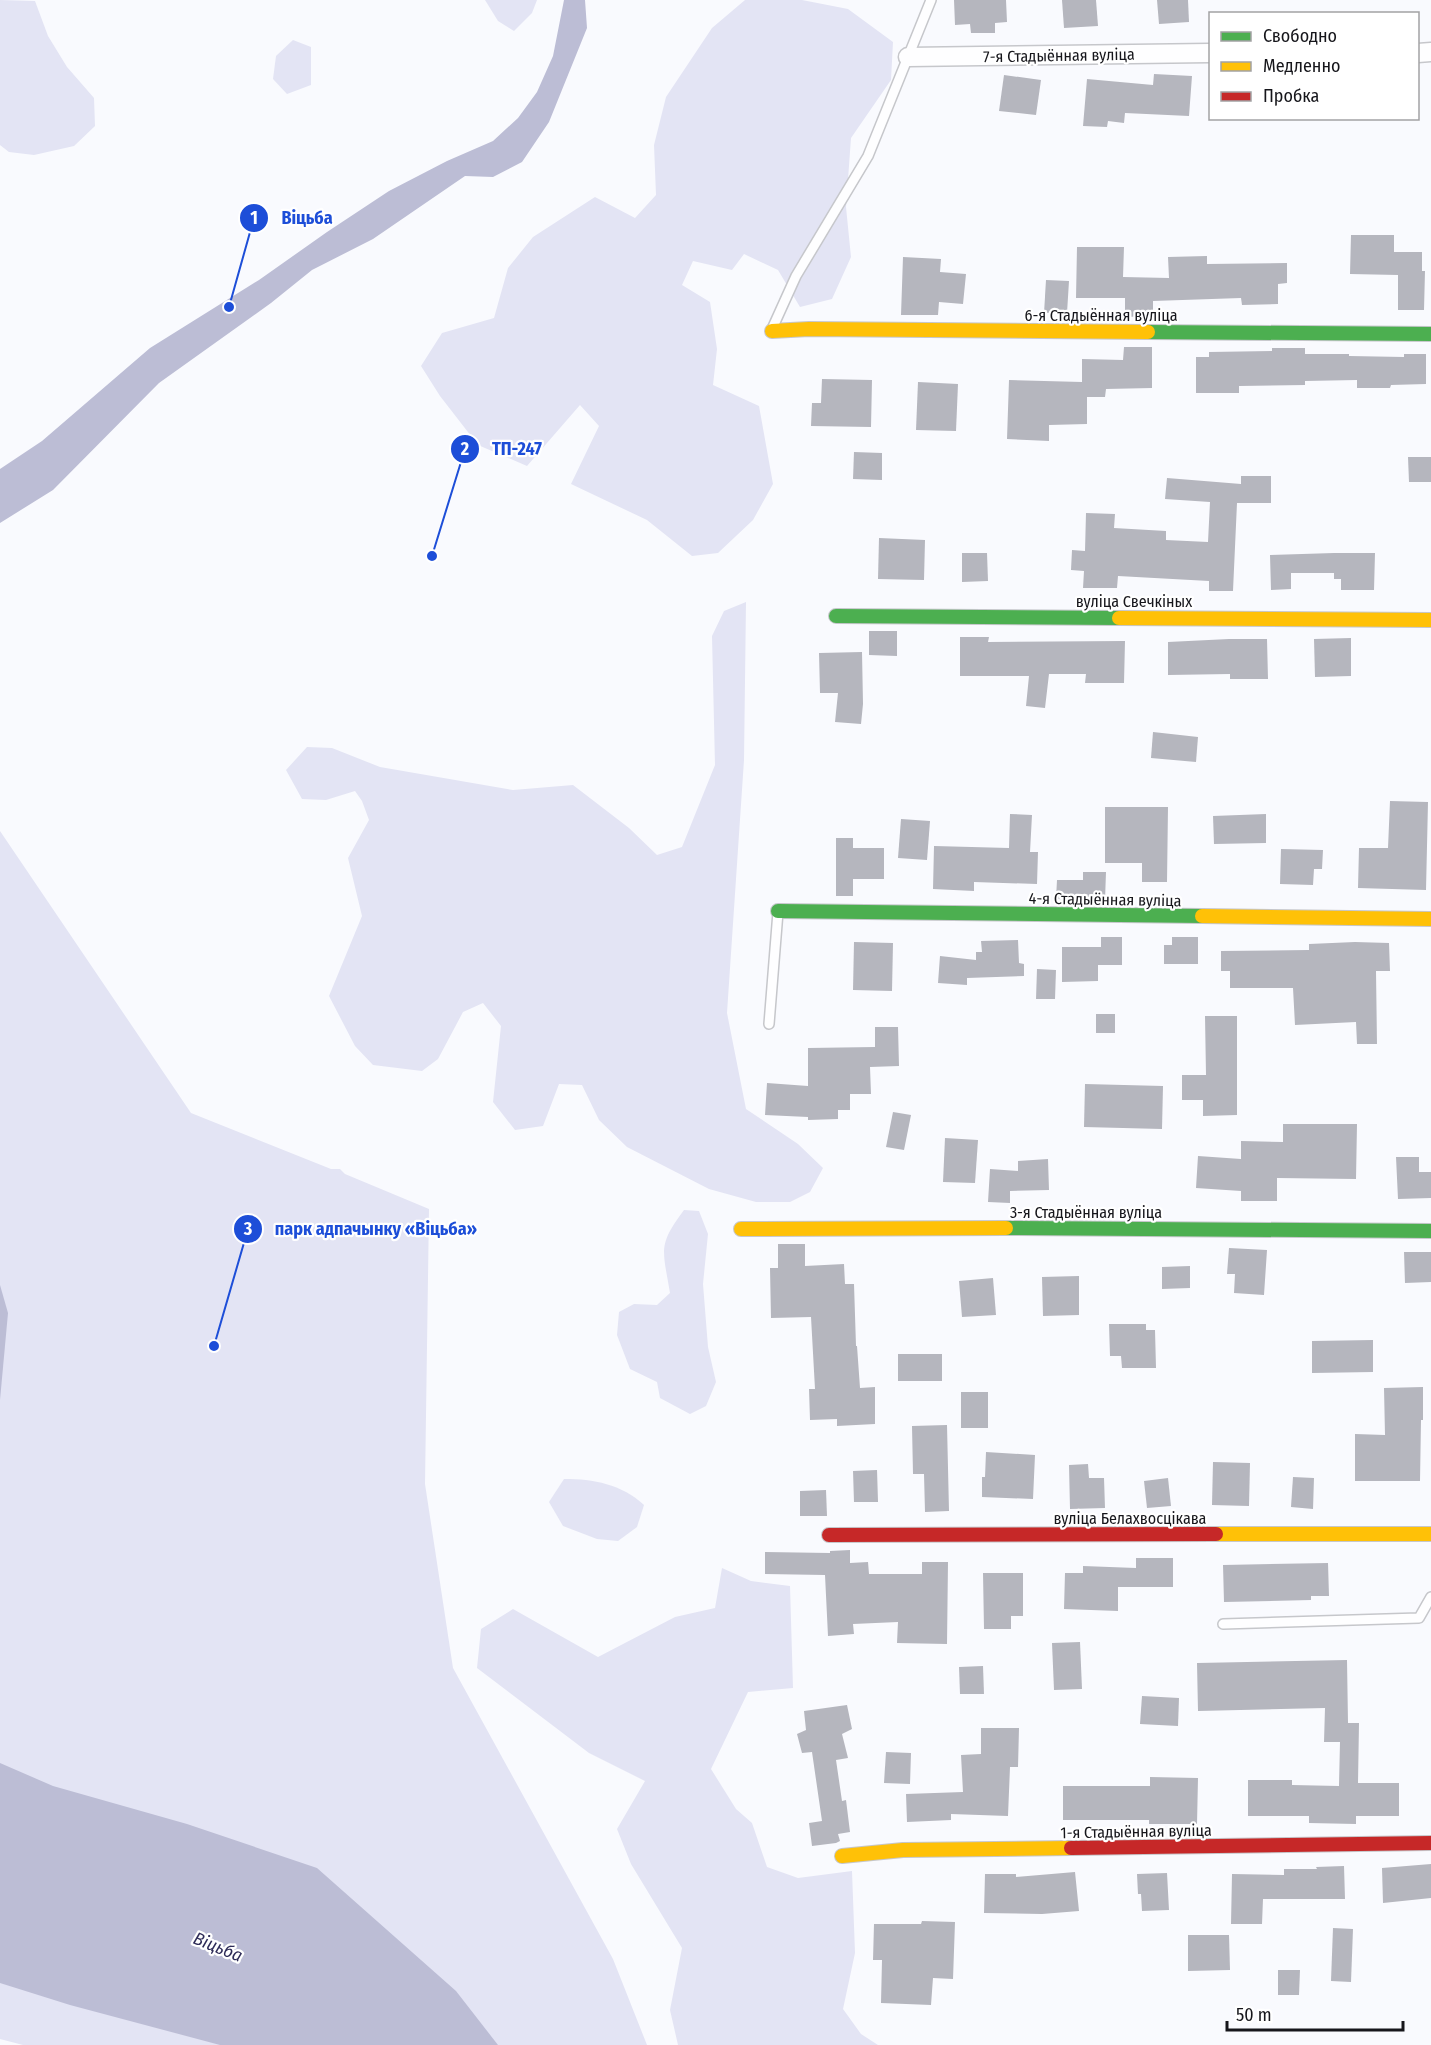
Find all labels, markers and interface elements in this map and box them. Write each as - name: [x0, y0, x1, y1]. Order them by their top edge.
- legend: [1209, 12, 1419, 120]
- text: Свободно: [1263, 25, 1337, 47]
- street label: 7-я Стадыённая вуліца: [983, 45, 1135, 66]
- text: Медленно: [1263, 55, 1341, 77]
- text: Пробка: [1263, 85, 1319, 107]
- callout: Віцьба: [239, 200, 344, 236]
- text: 1: [250, 207, 258, 229]
- text: Віцьба: [281, 207, 333, 229]
- street label: 6-я Стадыённая вуліца: [1025, 306, 1178, 325]
- callout: ТП-247: [450, 431, 554, 467]
- text: 2: [460, 438, 469, 460]
- text: ТП-247: [492, 438, 542, 460]
- street label: вуліца Свечкіных: [1076, 592, 1192, 611]
- street label: 4-я Стадыённая вуліца: [1028, 889, 1182, 910]
- street label: 3-я Стадыённая вуліца: [1010, 1203, 1162, 1222]
- callout: парк адпачынку «Віцьба»: [233, 1211, 489, 1247]
- text: 3: [243, 1218, 253, 1240]
- text: парк адпачынку «Віцьба»: [275, 1218, 477, 1240]
- street label: вуліца Белахвосцікава: [1054, 1509, 1207, 1528]
- street label: 1-я Стадыённая вуліца: [1060, 1821, 1212, 1842]
- water label: Віцьба: [190, 1927, 246, 1967]
- scale bar: [1227, 1994, 1402, 2032]
- text: 50 m: [1236, 2004, 1272, 2026]

